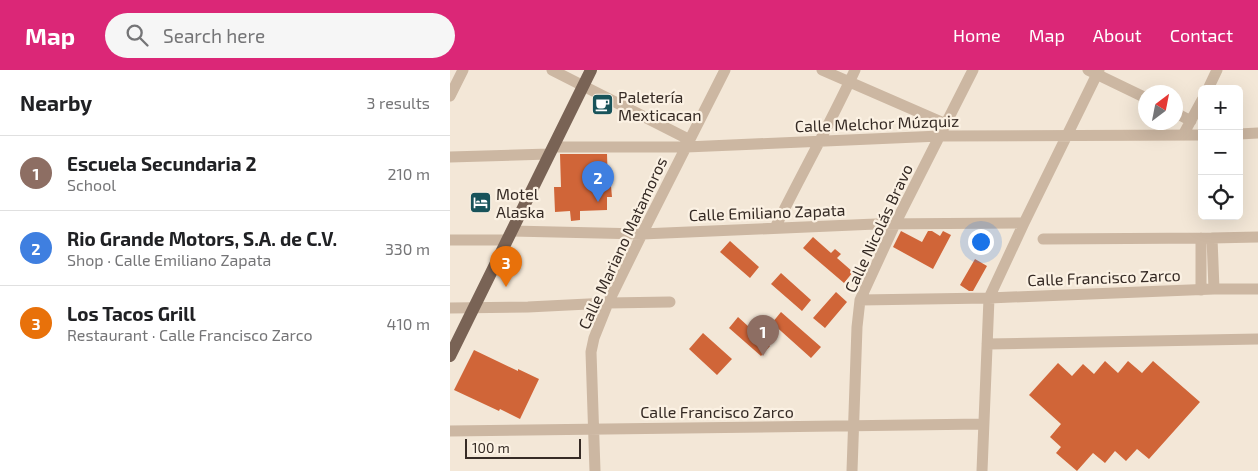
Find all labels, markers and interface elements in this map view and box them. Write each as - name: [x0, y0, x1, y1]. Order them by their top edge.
- search box: [105, 13, 455, 58]
- text: Map: [25, 21, 75, 50]
- icon: search: [123, 21, 151, 49]
- text: Search here: [163, 24, 265, 47]
- text: Home: [953, 24, 1001, 46]
- text: Map: [1029, 24, 1065, 46]
- text: About: [1093, 24, 1142, 46]
- text: Contact: [1170, 24, 1233, 46]
- north arrow: [1138, 85, 1183, 130]
- map controls: [1198, 85, 1243, 220]
- button: +: [1198, 85, 1243, 130]
- place label: Paletería Mexticacan: [618, 87, 702, 124]
- text: Nearby: [20, 90, 92, 115]
- text: 3 results: [367, 93, 430, 112]
- cafe icon: Paletería Mexticacan: [590, 93, 614, 117]
- street label: Calle Melchor Múzquiz: [794, 111, 960, 135]
- button: −: [1198, 130, 1243, 175]
- text: Escuela Secundaria 2: [67, 152, 257, 175]
- street label: Calle Mariano Matamoros: [574, 154, 670, 332]
- pin: 2: [582, 161, 614, 202]
- street label: Calle Nicolás Bravo: [840, 161, 916, 295]
- text: 1: [33, 164, 39, 183]
- text: 210 m: [387, 164, 430, 183]
- text: School: [67, 175, 116, 194]
- button: locate: [1198, 175, 1243, 220]
- place label: Motel Alaska: [496, 184, 545, 221]
- hotel icon: Motel Alaska: [468, 190, 492, 214]
- street label: Calle Emiliano Zapata: [688, 200, 846, 224]
- text: Rio Grande Motors, S.A. de C.V.: [67, 227, 337, 250]
- your location: [968, 229, 994, 255]
- text: 2: [31, 239, 41, 258]
- text: 330 m: [385, 239, 430, 258]
- pin: 3: [490, 246, 522, 287]
- text: Shop · Calle Emiliano Zapata: [67, 250, 271, 269]
- street label: Calle Francisco Zarco: [1027, 265, 1181, 289]
- text: Los Tacos Grill: [67, 302, 196, 325]
- text: 3: [31, 314, 41, 333]
- text: 410 m: [387, 314, 430, 333]
- pin: 1: [747, 315, 779, 356]
- text: Restaurant · Calle Francisco Zarco: [67, 325, 313, 344]
- street label: Calle Francisco Zarco: [640, 402, 794, 421]
- scale bar: [465, 436, 581, 459]
- text: 100 m: [472, 439, 510, 456]

